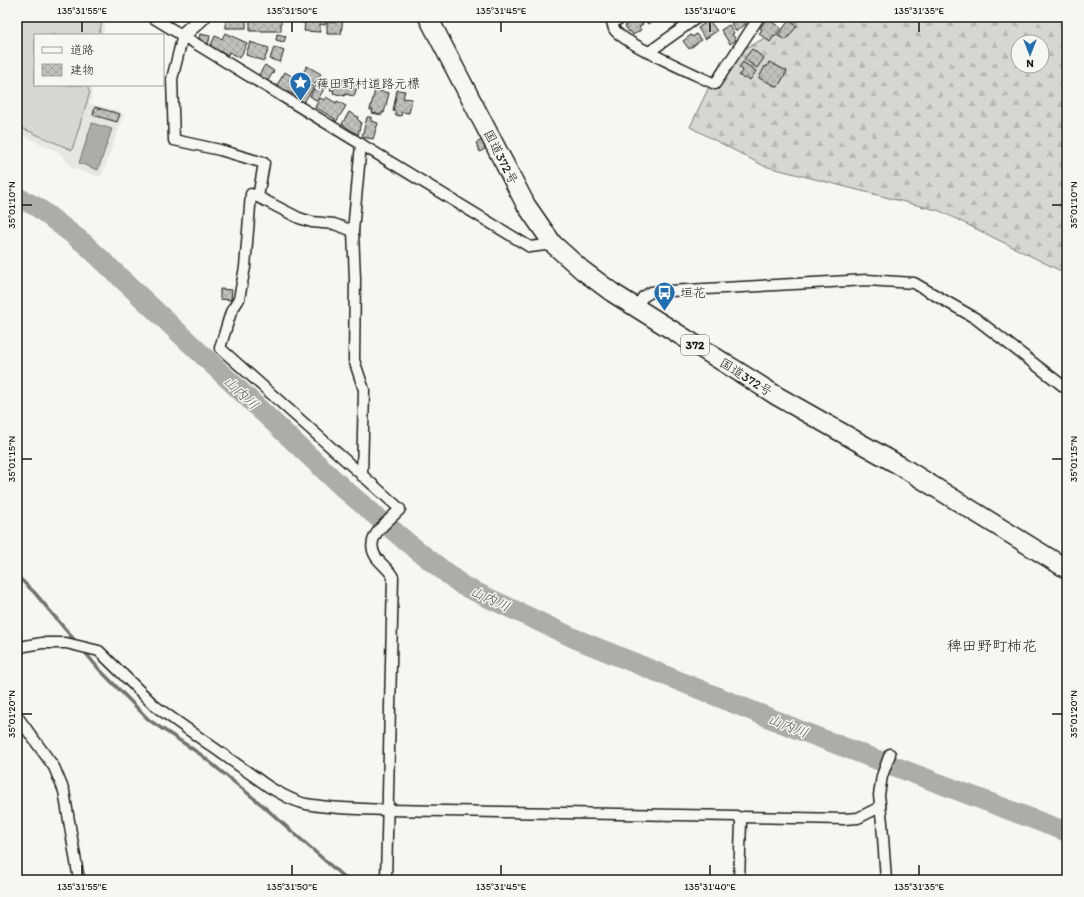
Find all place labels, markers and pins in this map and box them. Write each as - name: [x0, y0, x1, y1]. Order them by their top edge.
- place icon: 薭田野村道路元標: [288, 70, 314, 103]
- place label: 薭田野村道路元標: [316, 76, 420, 91]
- bus stop icon: 垣花: [652, 279, 678, 312]
- place label: 垣花: [680, 285, 706, 300]

